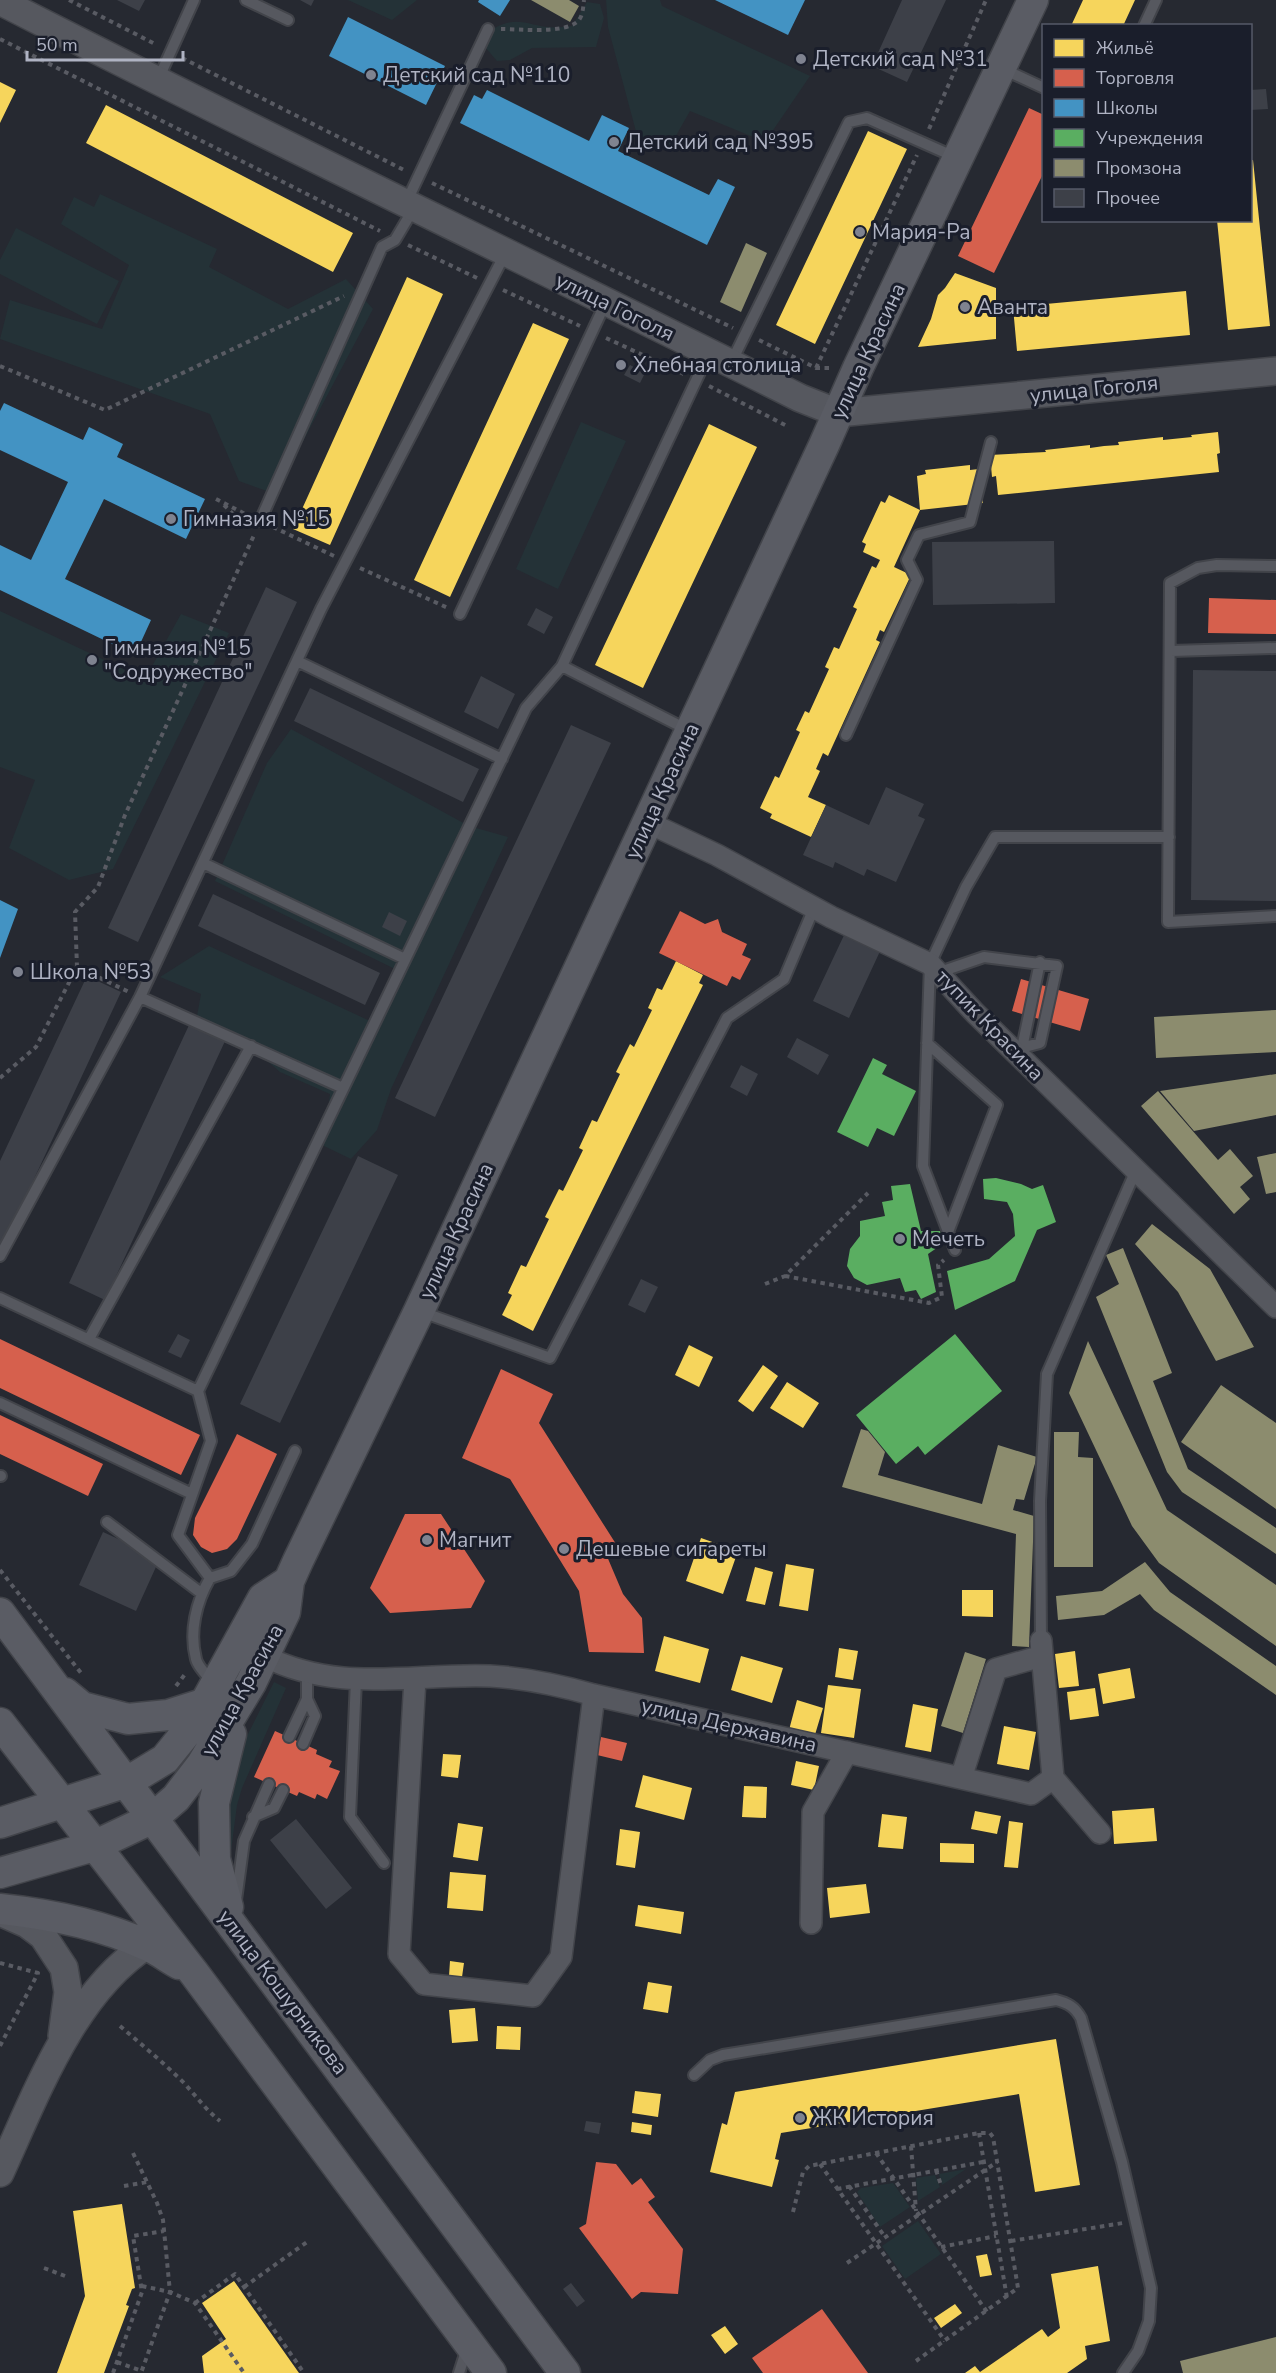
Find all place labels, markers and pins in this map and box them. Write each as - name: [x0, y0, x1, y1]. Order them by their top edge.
- place label: Детский сад №31: [813, 45, 988, 73]
- marker: Детский сад №31: [794, 52, 808, 66]
- place label: Детский сад №110: [383, 61, 570, 89]
- marker: Детский сад №110: [364, 68, 378, 82]
- place label: Детский сад №395: [626, 128, 813, 156]
- marker: Детский сад №395: [607, 135, 621, 149]
- place label: Мария-Ра: [872, 218, 971, 246]
- marker: Мария-Ра: [853, 225, 867, 239]
- place label: Аванта: [977, 293, 1048, 321]
- marker: Аванта: [958, 300, 972, 314]
- place label: Хлебная столица: [633, 351, 801, 379]
- marker: Хлебная столица: [614, 358, 628, 372]
- place label: Гимназия №15: [183, 505, 330, 533]
- marker: Гимназия №15: [164, 512, 178, 526]
- place label: Гимназия №15 "Содружество": [104, 634, 252, 686]
- marker: Гимназия №15 "Содружество": [85, 653, 99, 667]
- place label: Школа №53: [30, 958, 151, 986]
- marker: Школа №53: [11, 965, 25, 979]
- place label: Мечеть: [912, 1225, 985, 1253]
- marker: Мечеть: [893, 1232, 907, 1246]
- place label: Магнит: [439, 1526, 512, 1554]
- marker: Магнит: [420, 1533, 434, 1547]
- place label: Дешевые сигареты: [576, 1535, 767, 1563]
- marker: Дешевые сигареты: [557, 1542, 571, 1556]
- place label: ЖК История: [812, 2104, 934, 2132]
- marker: ЖК История: [793, 2111, 807, 2125]

